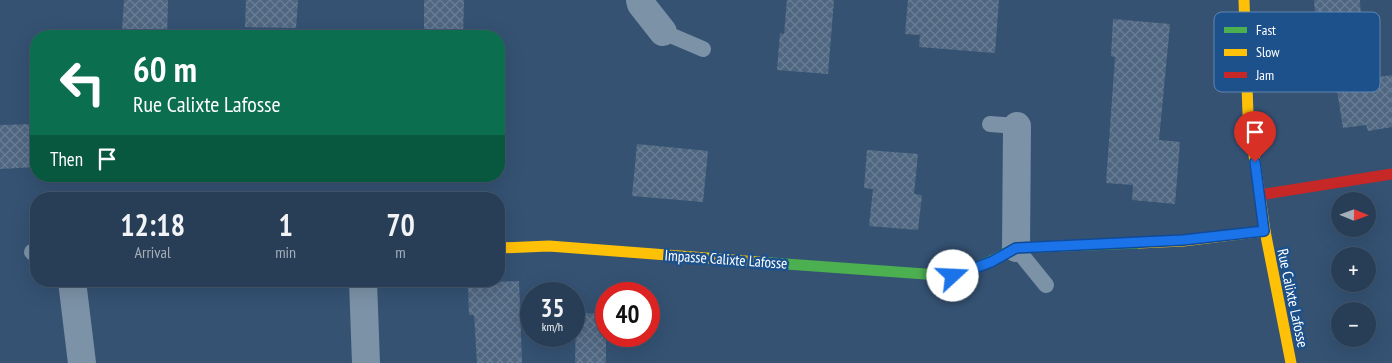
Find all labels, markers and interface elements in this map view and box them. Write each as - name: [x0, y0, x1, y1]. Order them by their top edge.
- legend: [1214, 12, 1380, 92]
- text: Fast: [1256, 21, 1276, 39]
- text: Slow: [1256, 43, 1280, 61]
- text: 60 m: [133, 46, 197, 92]
- icon: left: [50, 50, 115, 115]
- text: Jam: [1255, 66, 1274, 84]
- text: Rue Calixte Lafosse: [133, 90, 281, 118]
- pin: [1234, 111, 1276, 162]
- icon: arrive: [1241, 118, 1269, 146]
- icon: arrive: [93, 145, 121, 173]
- text: Then: [50, 147, 83, 171]
- north arrow: [1331, 192, 1376, 238]
- map controls: [1331, 192, 1376, 347]
- text: 12:18: [120, 205, 185, 244]
- text: 1: [278, 205, 293, 244]
- text: 70: [386, 205, 415, 244]
- text: Arrival: [134, 242, 171, 262]
- text: min: [275, 242, 296, 262]
- text: m: [395, 242, 406, 262]
- street label: Impasse Calixte Lafosse: [664, 245, 788, 273]
- street label: Rue Calixte Lafosse: [1273, 247, 1313, 349]
- button: +: [1331, 247, 1376, 292]
- position arrow: [926, 249, 978, 301]
- speed limit sign: 40: [595, 282, 660, 347]
- text: 35: [541, 292, 564, 324]
- button: −: [1331, 302, 1376, 347]
- text: km/h: [542, 319, 563, 334]

